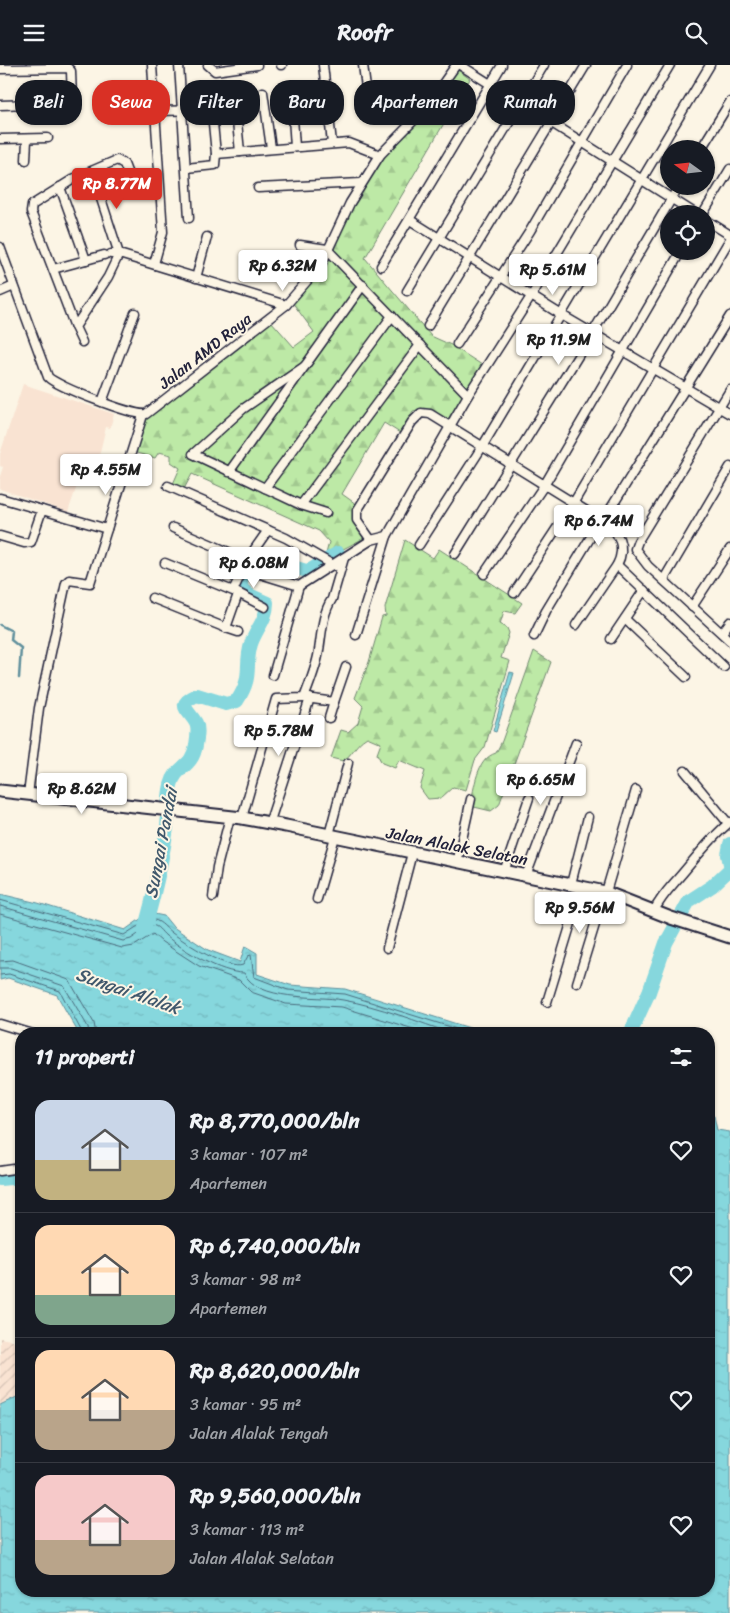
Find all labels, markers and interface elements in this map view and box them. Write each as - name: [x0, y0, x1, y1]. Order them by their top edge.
- text: Roofr: [338, 13, 392, 52]
- icon: menu: [20, 19, 48, 47]
- icon: search: [682, 19, 710, 47]
- chip: Beli: [15, 80, 82, 125]
- chip: Sewa: [92, 80, 170, 125]
- chip: Filter: [180, 80, 260, 125]
- chip: Baru: [270, 80, 344, 125]
- chip: Apartemen: [354, 80, 476, 125]
- chip: Rumah: [486, 80, 575, 125]
- north arrow: [660, 140, 715, 195]
- map controls: [660, 140, 715, 260]
- pin: Rp 8.77M: [65, 167, 169, 210]
- text: Rp 8.77M: [83, 169, 151, 198]
- button: locate: [660, 205, 715, 260]
- pin: Rp 6.32M: [231, 249, 335, 292]
- text: Rp 6.32M: [249, 251, 317, 280]
- pin: Rp 5.61M: [501, 253, 605, 296]
- text: Rp 5.61M: [520, 255, 586, 284]
- street label: Jalan AMD Raya: [151, 304, 259, 398]
- pin: Rp 11.9M: [507, 323, 611, 366]
- text: Rp 11.9M: [527, 325, 591, 354]
- pin: Rp 4.55M: [54, 453, 158, 496]
- text: Rp 4.55M: [71, 455, 141, 484]
- pin: Rp 6.74M: [547, 505, 651, 547]
- text: Rp 6.74M: [565, 506, 633, 535]
- pin: Rp 6.08M: [202, 547, 306, 589]
- text: Rp 6.08M: [219, 548, 289, 577]
- pin: Rp 5.78M: [227, 715, 331, 757]
- text: Rp 5.78M: [245, 716, 313, 745]
- pin: Rp 6.65M: [489, 763, 593, 806]
- text: Rp 6.65M: [507, 765, 575, 794]
- pin: Rp 8.62M: [30, 773, 134, 815]
- text: Rp 8.62M: [48, 774, 116, 803]
- water label: Sungai Pandai: [135, 781, 188, 901]
- street label: Jalan Alalak Selatan: [383, 818, 531, 874]
- pin: Rp 9.56M: [528, 891, 632, 934]
- text: Rp 9.56M: [546, 893, 614, 922]
- water label: Sungai Alalak: [72, 958, 187, 1025]
- text: 11 properti: [35, 1038, 134, 1076]
- icon: filters: [667, 1043, 695, 1071]
- text: Rp 8,770,000/bln: [190, 1102, 360, 1140]
- icon: home: [75, 1120, 135, 1180]
- icon: heart: [667, 1136, 695, 1164]
- text: 3 kamar · 107 m²: [190, 1140, 308, 1169]
- text: Apartemen: [190, 1169, 267, 1198]
- text: Rp 6,740,000/bln: [190, 1227, 360, 1265]
- icon: home: [75, 1245, 135, 1305]
- icon: heart: [667, 1261, 695, 1289]
- text: 3 kamar · 98 m²: [190, 1265, 301, 1294]
- text: Apartemen: [190, 1294, 267, 1323]
- text: Rp 8,620,000/bln: [190, 1352, 360, 1390]
- icon: home: [75, 1370, 135, 1430]
- icon: heart: [667, 1386, 695, 1414]
- text: 3 kamar · 95 m²: [190, 1390, 301, 1419]
- text: Jalan Alalak Tengah: [190, 1419, 328, 1448]
- text: Rp 9,560,000/bln: [190, 1477, 361, 1515]
- icon: home: [75, 1495, 135, 1555]
- icon: heart: [667, 1511, 695, 1539]
- text: 3 kamar · 113 m²: [190, 1515, 304, 1544]
- text: Jalan Alalak Selatan: [190, 1544, 334, 1573]

